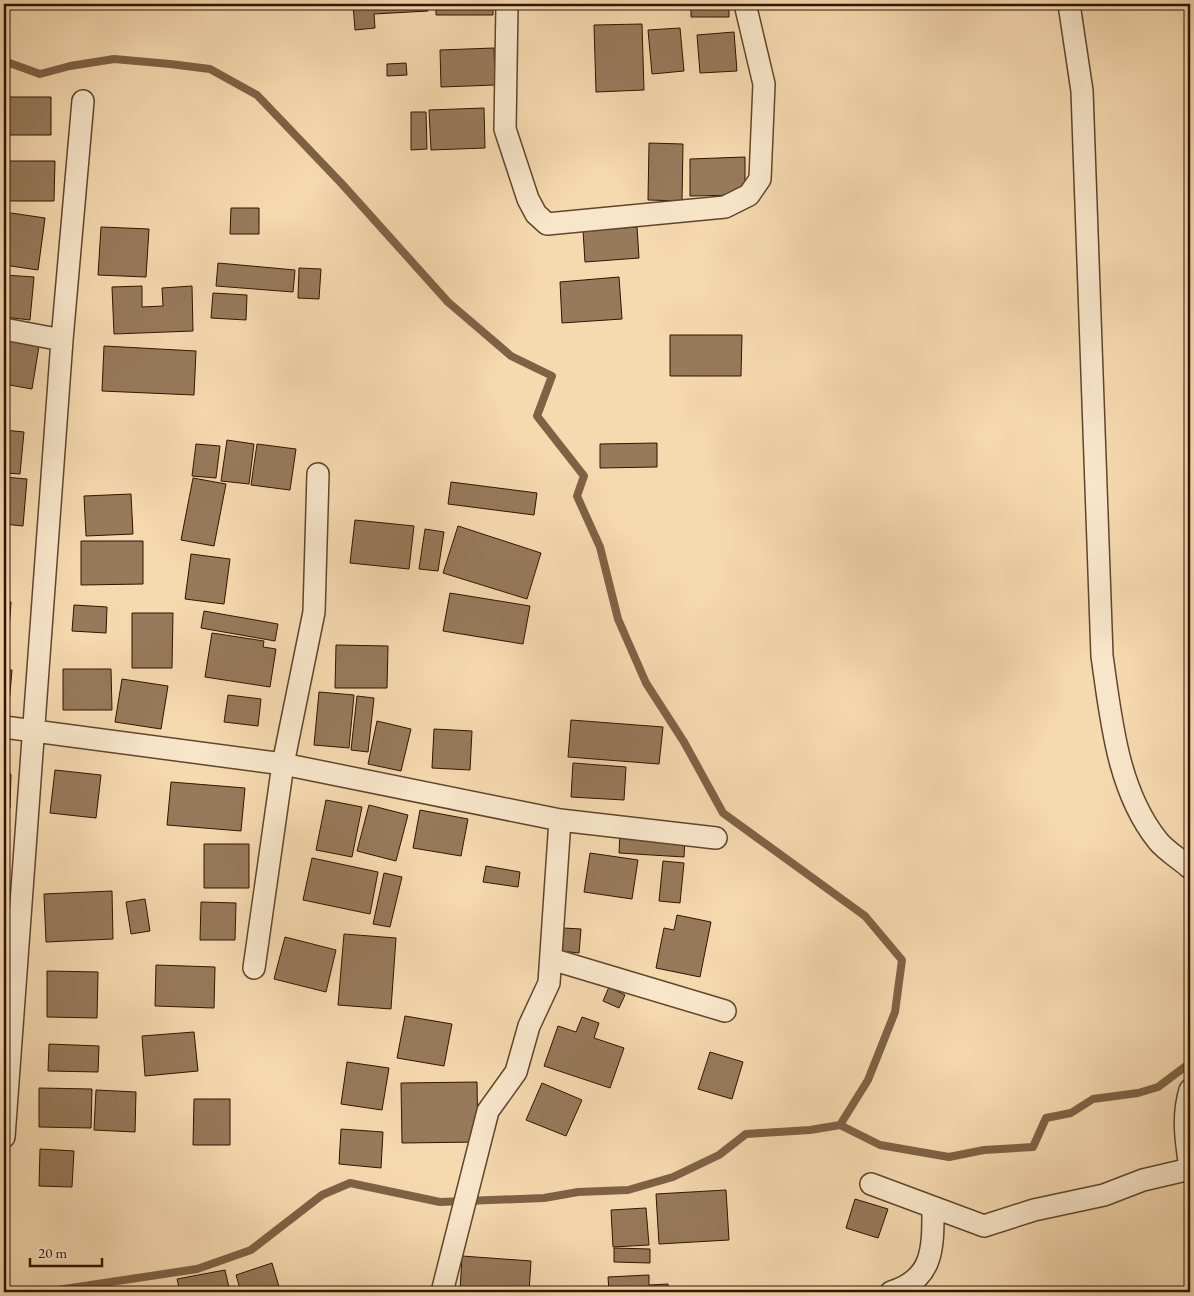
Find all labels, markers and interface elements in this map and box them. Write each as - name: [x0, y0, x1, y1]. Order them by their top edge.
- scale bar: [30, 1236, 102, 1268]
- text: 20 m: [38, 1243, 67, 1262]

